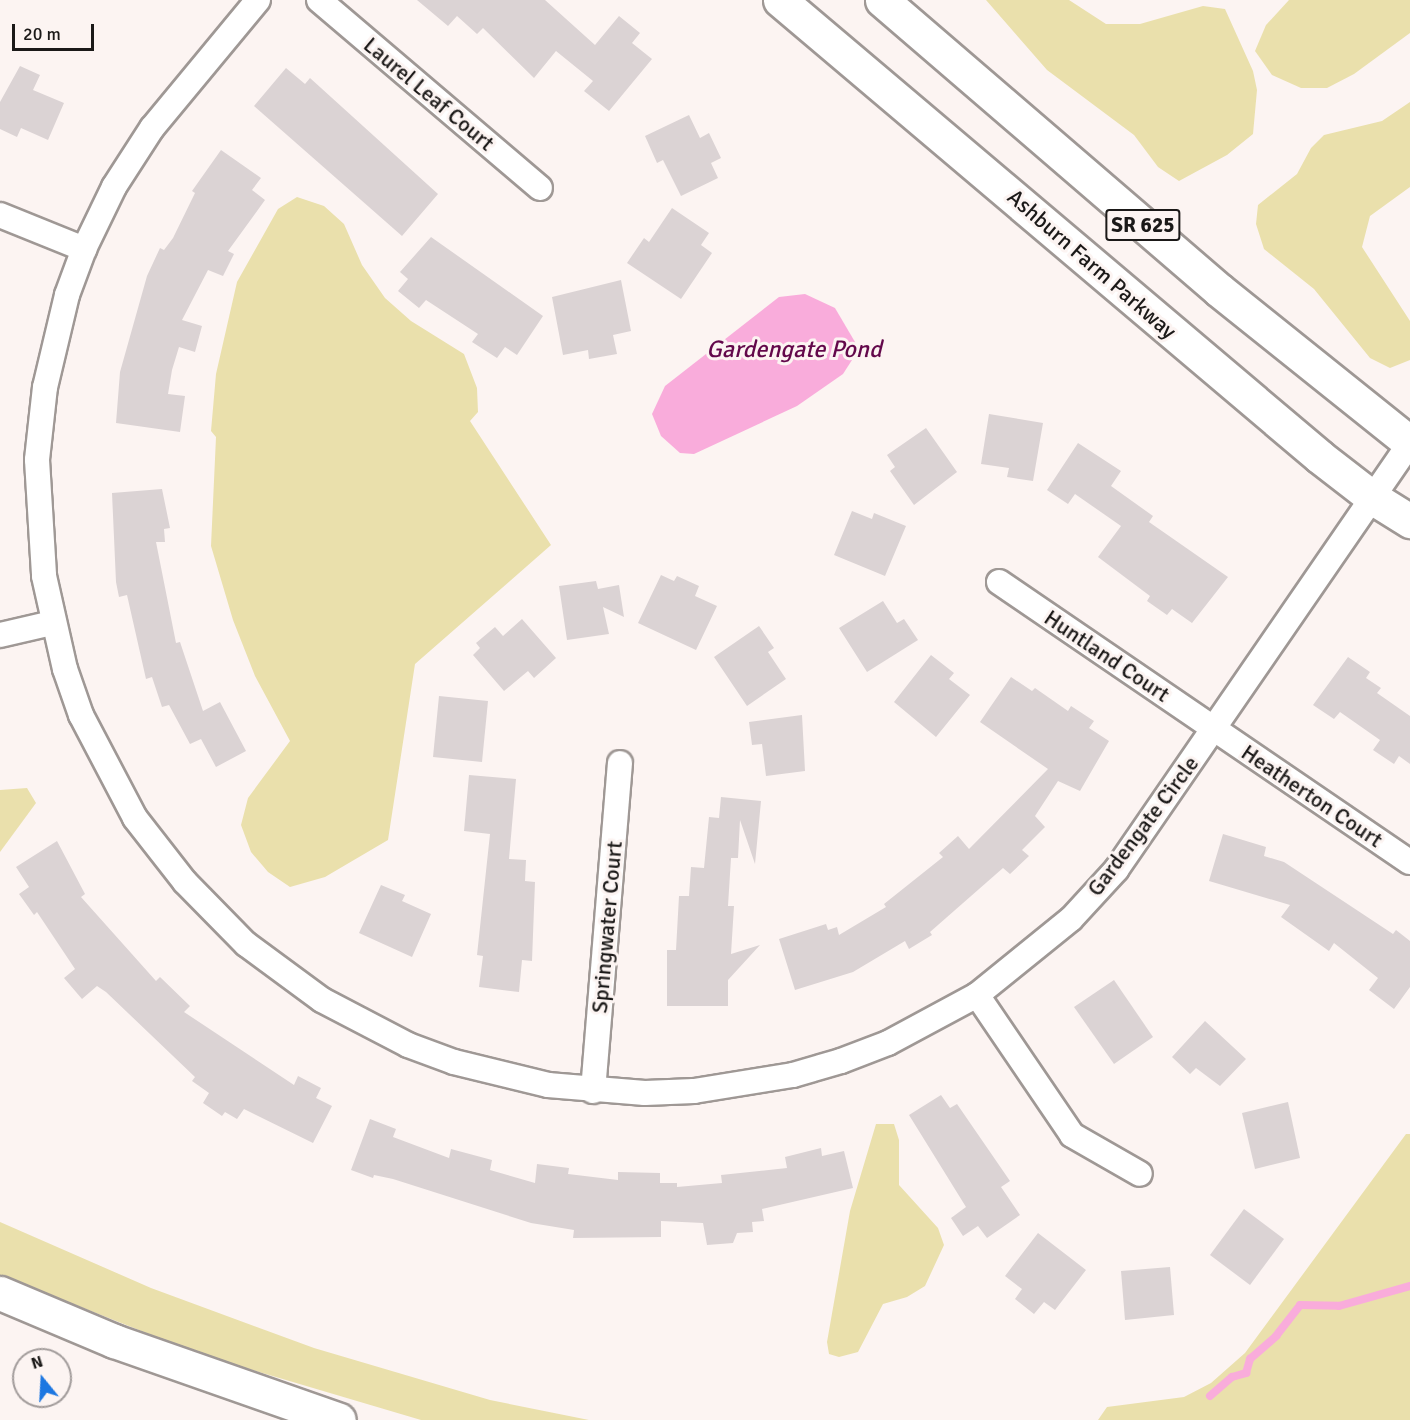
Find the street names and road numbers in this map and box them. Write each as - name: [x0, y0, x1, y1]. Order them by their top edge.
- street label: Laurel Leaf Court: [358, 32, 500, 156]
- street label: Ashburn Farm Parkway: [1002, 183, 1182, 345]
- road number: SR 625: [1104, 207, 1182, 243]
- street label: Huntland Court: [1039, 604, 1175, 708]
- street label: Heatherton Court: [1236, 739, 1388, 853]
- street label: Gardengate Circle: [1082, 751, 1204, 901]
- street label: Springwater Court: [586, 840, 628, 1014]

